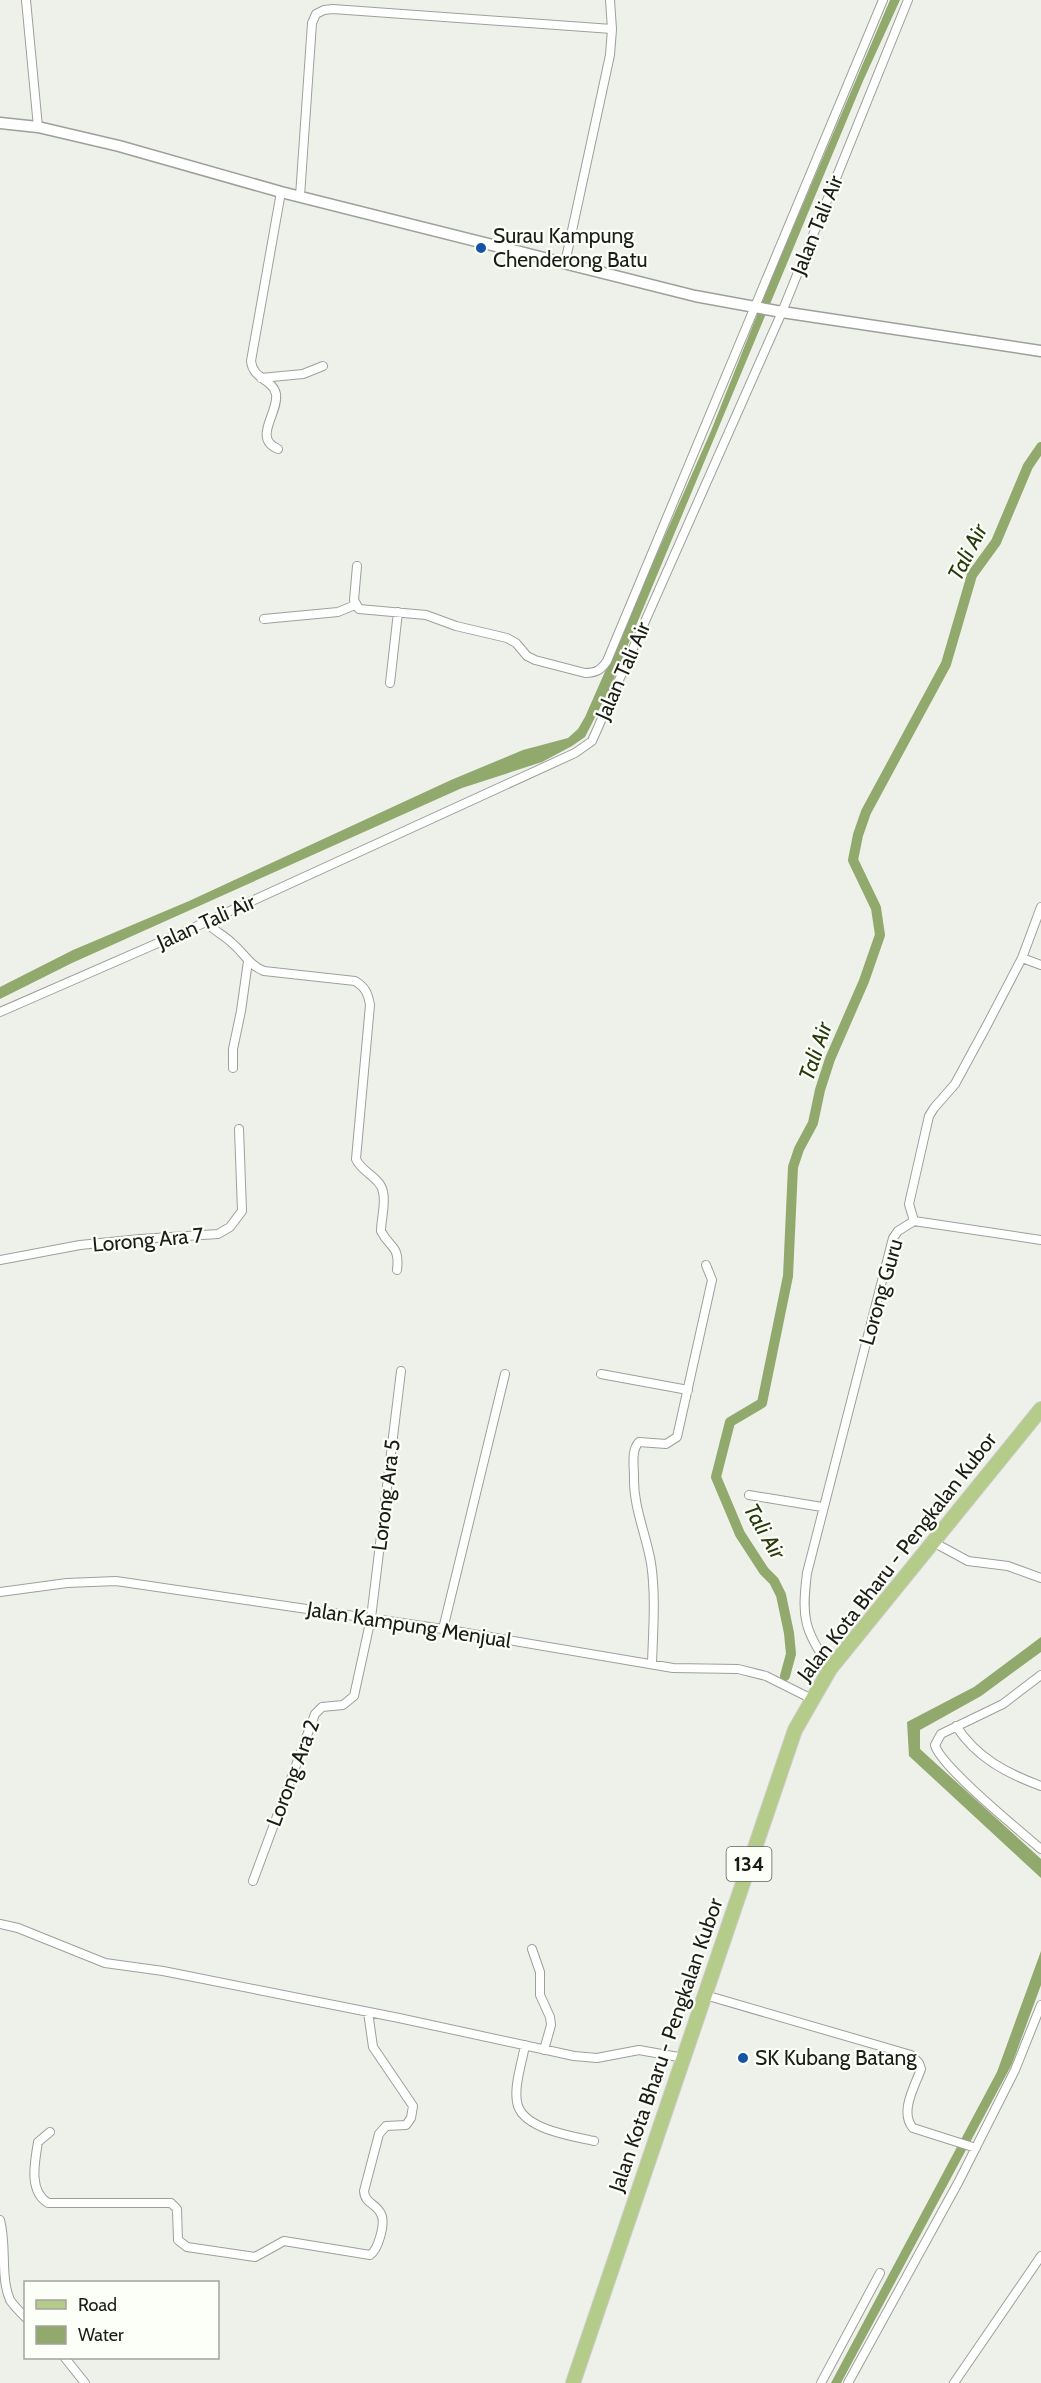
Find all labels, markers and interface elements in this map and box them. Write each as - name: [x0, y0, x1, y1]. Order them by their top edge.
- street label: Jalan Tali Air: [785, 171, 848, 279]
- place label: Surau Kampung Chenderong Batu: [493, 223, 648, 272]
- marker: Surau Kampung Chenderong Batu: [474, 241, 488, 255]
- water label: Tali Air: [942, 518, 994, 585]
- street label: Jalan Tali Air: [589, 617, 655, 725]
- street label: Jalan Tali Air: [152, 889, 259, 955]
- water label: Tali Air: [793, 1017, 838, 1084]
- street label: Lorong Ara 7: [91, 1222, 205, 1257]
- street label: Lorong Guru: [853, 1236, 908, 1348]
- street label: Jalan Kota Bharu - Pengkalan Kubor: [791, 1427, 1002, 1687]
- street label: Lorong Ara 5: [366, 1438, 405, 1552]
- water label: Tali Air: [738, 1499, 792, 1565]
- street label: Jalan Kampung Menjual: [304, 1596, 513, 1654]
- street label: Lorong Ara 2: [261, 1716, 324, 1830]
- road number: 134: [726, 1847, 771, 1881]
- street label: Jalan Kota Bharu - Pengkalan Kubor: [603, 1894, 728, 2196]
- place label: SK Kubang Batang: [755, 2045, 917, 2070]
- marker: SK Kubang Batang: [736, 2051, 750, 2065]
- legend: [24, 2281, 219, 2359]
- text: Road: [78, 2294, 117, 2316]
- text: Water: [78, 2324, 124, 2346]

